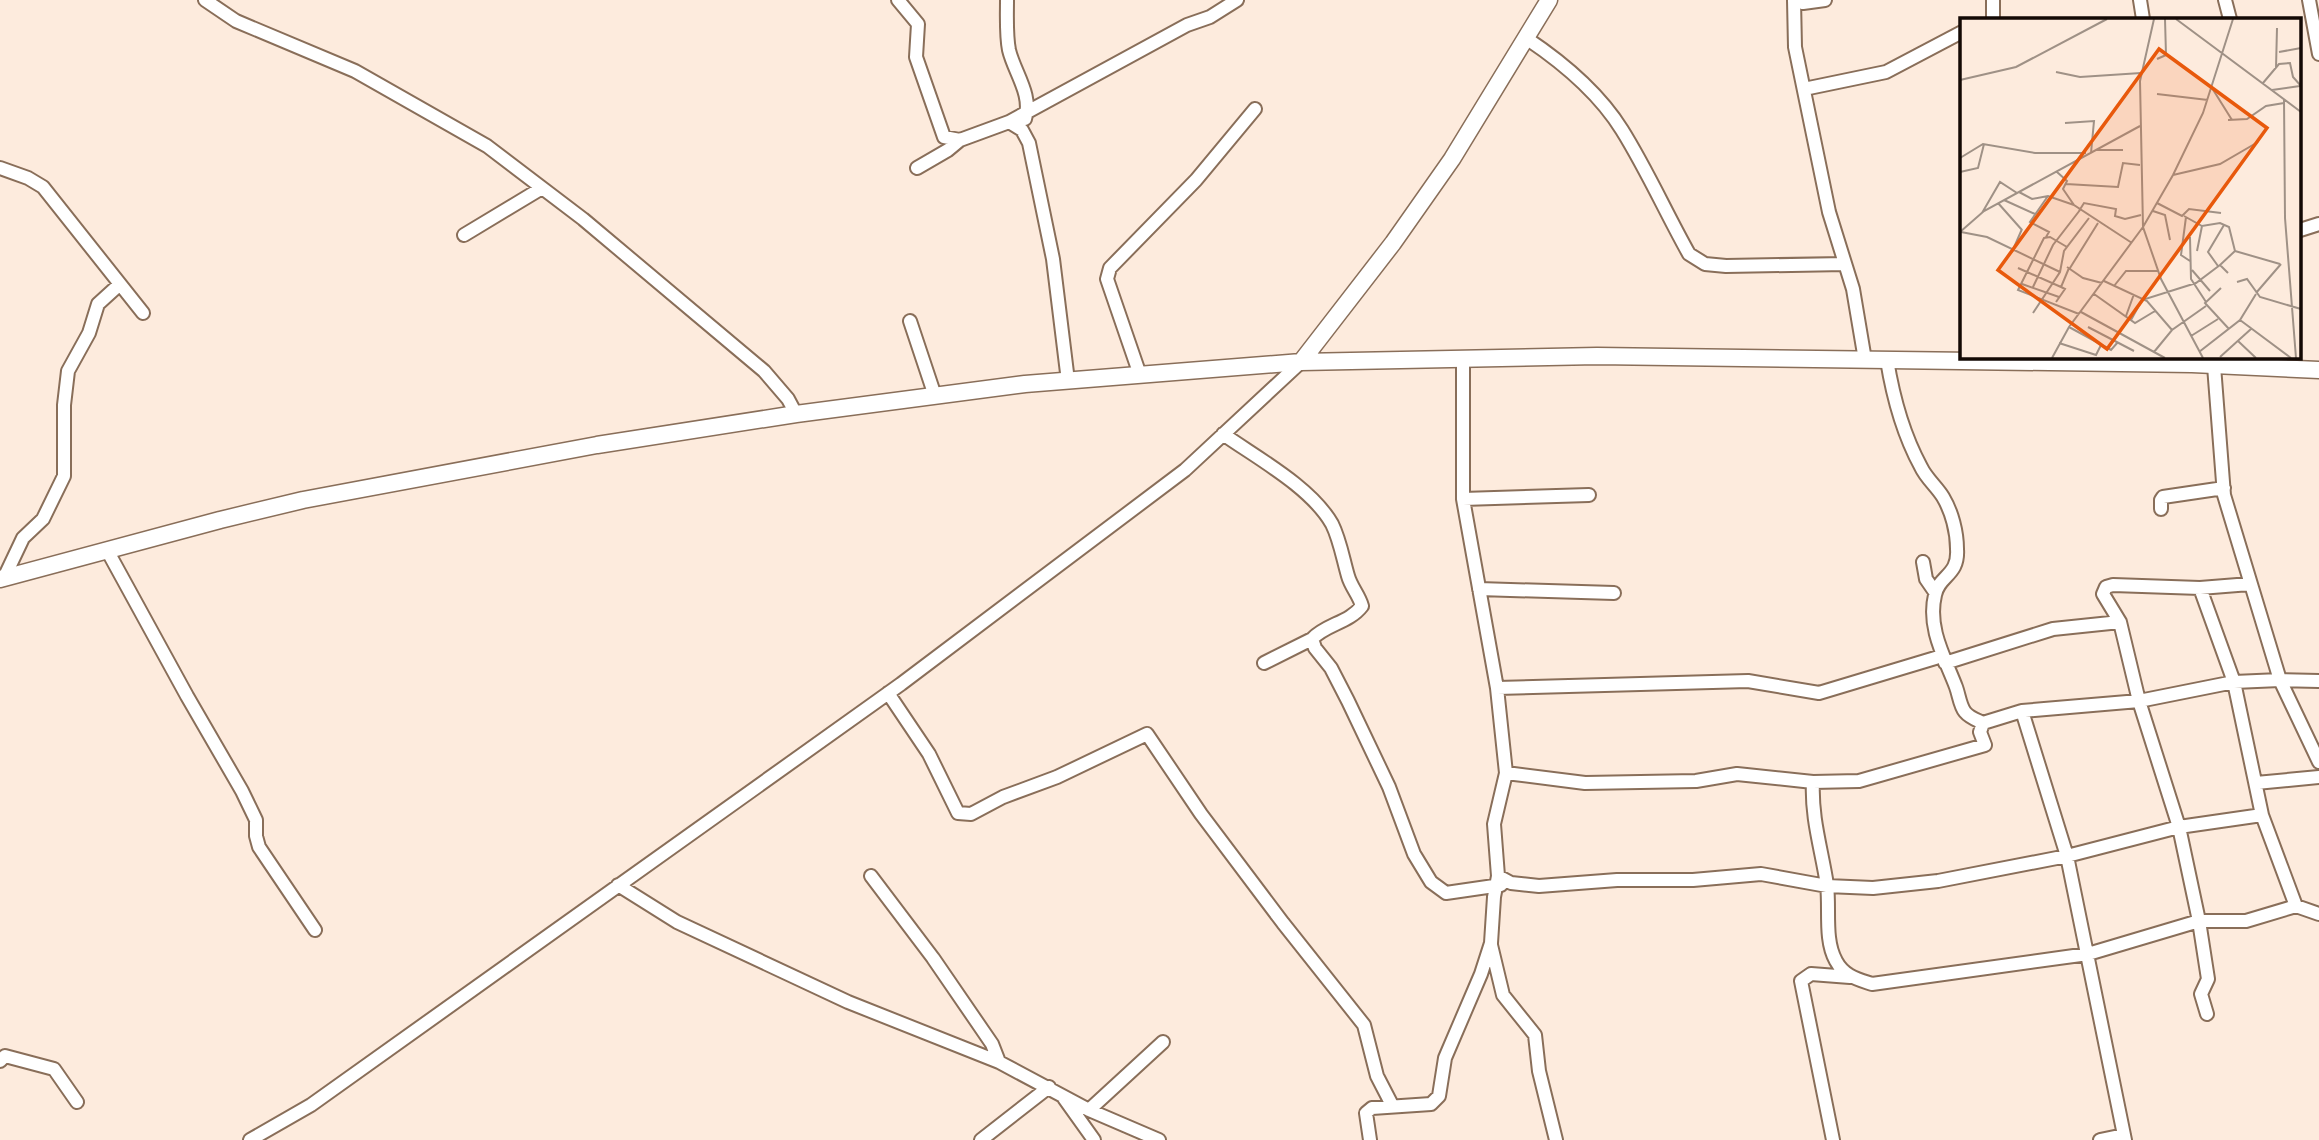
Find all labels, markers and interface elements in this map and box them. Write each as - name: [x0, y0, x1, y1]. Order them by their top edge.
- inset map: [1960, 18, 2302, 359]

